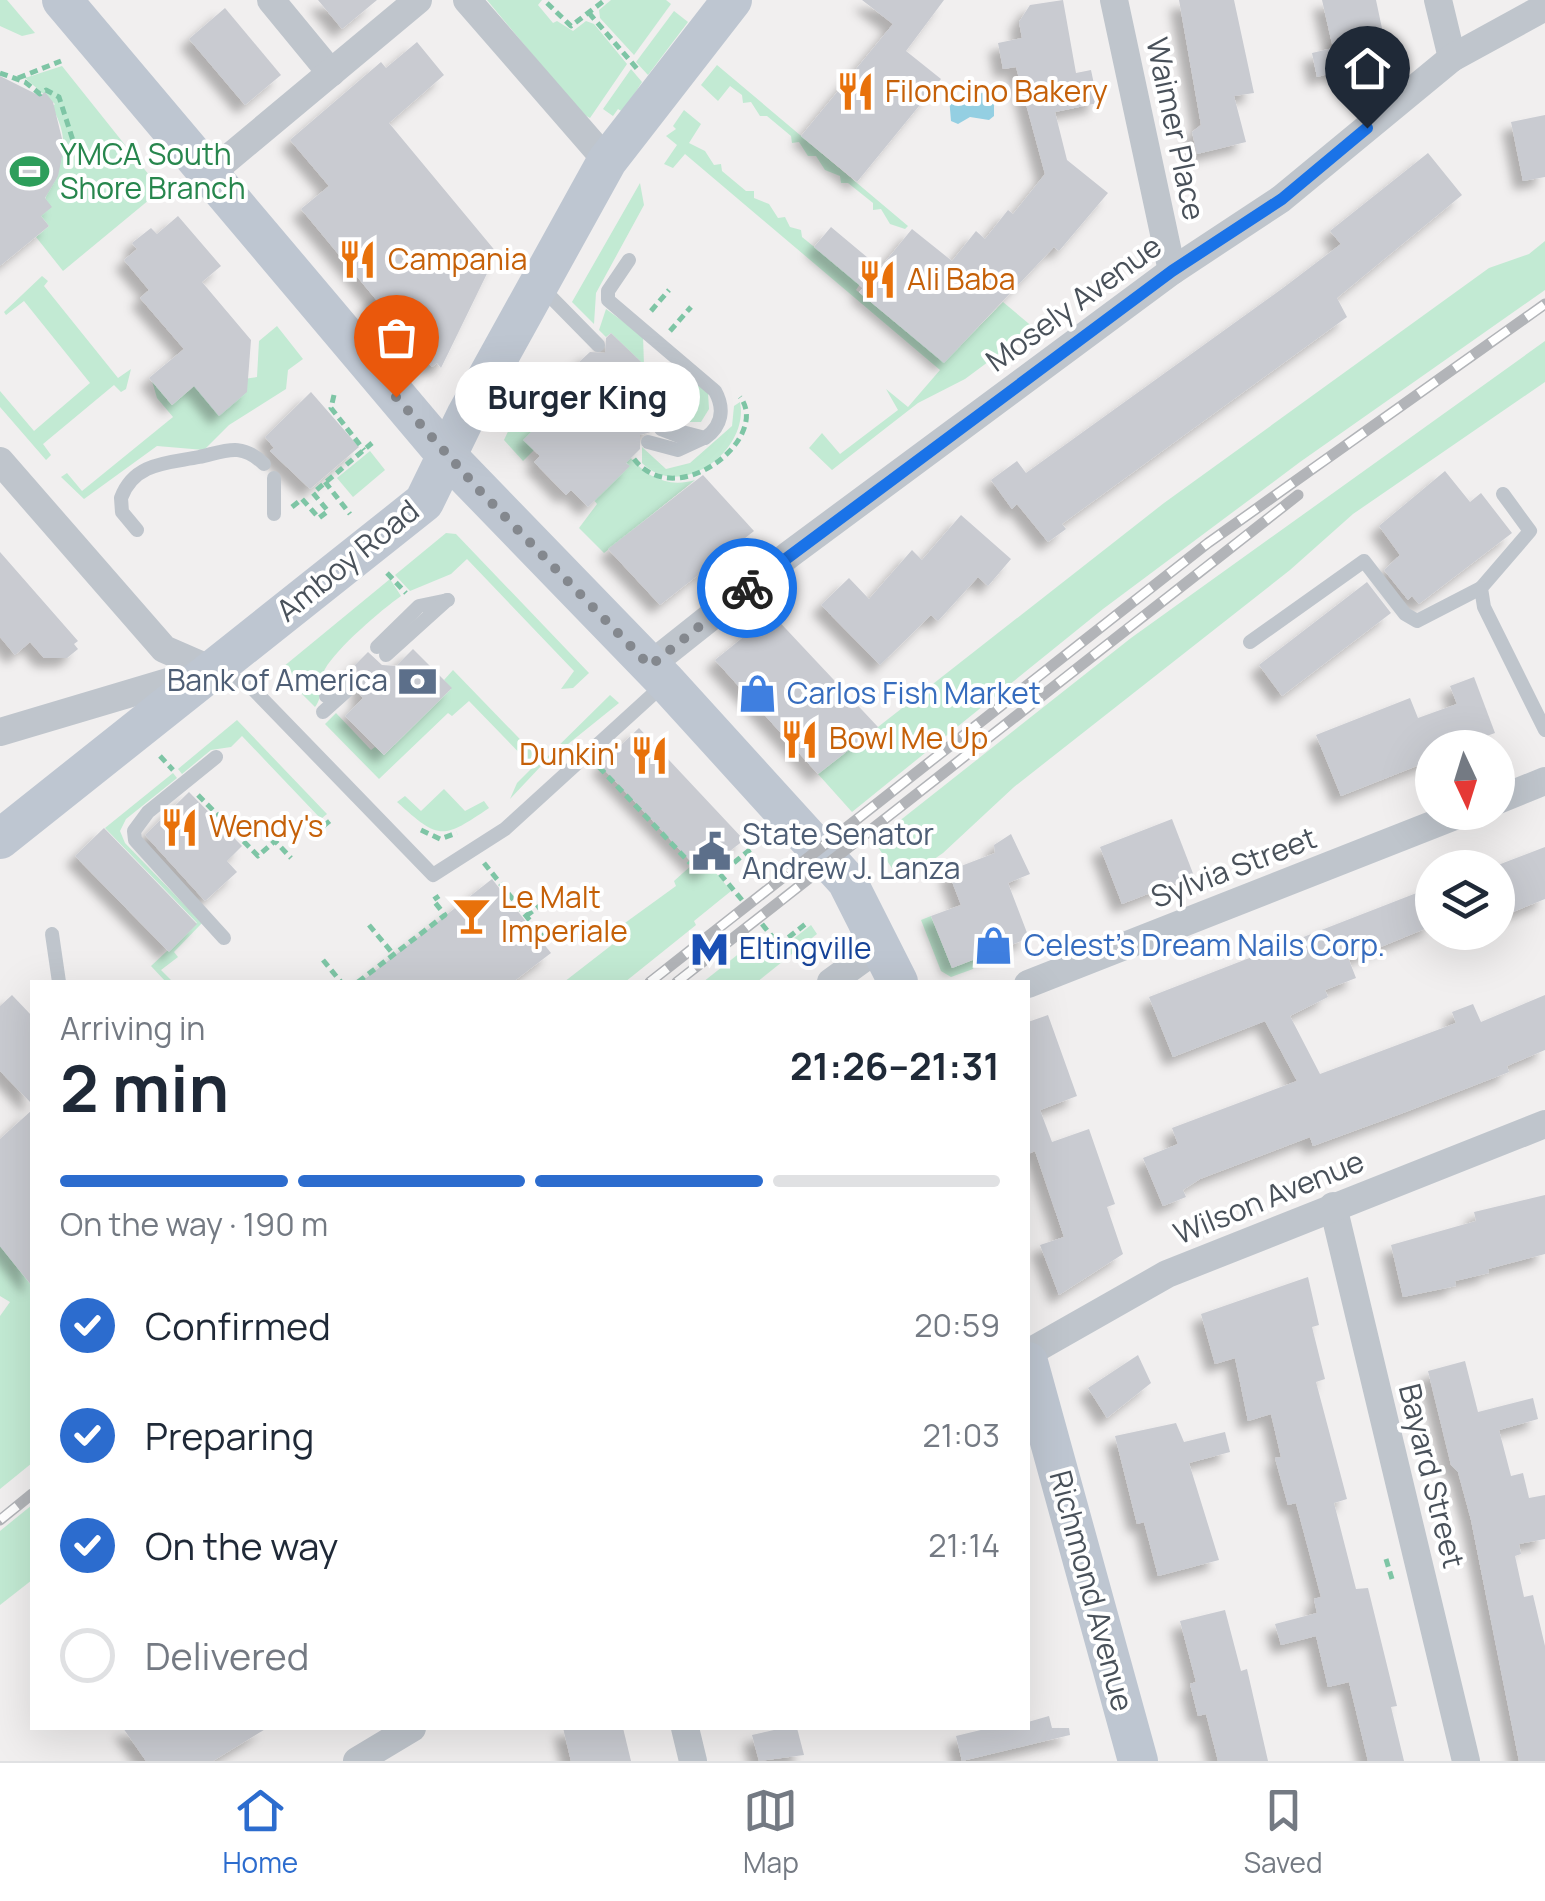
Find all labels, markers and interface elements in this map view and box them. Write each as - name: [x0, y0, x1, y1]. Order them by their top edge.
- pin: [1325, 26, 1410, 129]
- street label: Waimer Place: [1137, 34, 1216, 224]
- icon: home: [1340, 41, 1395, 96]
- place label: Filoncino Bakery: [885, 70, 1108, 111]
- restaurant icon: Filoncino Bakery: [834, 71, 876, 113]
- place label: YMCA South Shore Branch: [60, 133, 246, 208]
- sports icon: YMCA South Shore Branch: [9, 151, 51, 193]
- street label: Mosely Avenue: [977, 225, 1169, 380]
- place label: Campania: [388, 238, 528, 279]
- restaurant icon: Campania: [337, 239, 379, 281]
- place label: Ali Baba: [907, 258, 1016, 299]
- restaurant icon: Ali Baba: [856, 259, 898, 301]
- pin: [354, 295, 439, 398]
- icon: bag: [369, 310, 424, 365]
- callout: Burger King: [456, 362, 701, 432]
- text: Burger King: [488, 375, 667, 419]
- street label: Amboy Road: [267, 490, 427, 630]
- courier: [697, 538, 797, 638]
- icon: bike: [720, 561, 775, 616]
- place label: Bank of America: [167, 659, 388, 700]
- bank icon: Bank of America: [397, 660, 439, 702]
- place label: Carlos Fish Market: [787, 672, 1041, 713]
- shop icon: Carlos Fish Market: [736, 673, 778, 715]
- place label: Bowl Me Up: [829, 717, 988, 758]
- restaurant icon: Bowl Me Up: [778, 718, 820, 760]
- north arrow: [1415, 730, 1515, 830]
- map controls: [1415, 730, 1515, 950]
- place label: Dunkin': [519, 733, 620, 774]
- restaurant icon: Dunkin': [629, 734, 671, 776]
- place label: Wendy's: [209, 805, 323, 846]
- restaurant icon: Wendy's: [158, 806, 200, 848]
- place label: State Senator Andrew J. Lanza: [742, 813, 960, 888]
- street label: Sylvia Street: [1145, 816, 1322, 917]
- public building icon: State Senator Andrew J. Lanza: [691, 831, 733, 873]
- button: layers: [1415, 850, 1515, 950]
- place label: Le Malt Imperiale: [501, 876, 628, 951]
- bar icon: Le Malt Imperiale: [450, 894, 492, 936]
- place label: Celest's Dream Nails Corp.: [1024, 924, 1385, 965]
- shop icon: Celest's Dream Nails Corp.: [973, 925, 1015, 967]
- place label: Eltingville: [739, 927, 872, 968]
- metro station icon: Eltingville: [688, 928, 730, 970]
- text: Arriving in: [60, 1006, 205, 1050]
- text: 21:26–21:31: [790, 1039, 1000, 1091]
- text: 2 min: [60, 1043, 229, 1132]
- street label: Wilson Avenue: [1167, 1140, 1370, 1253]
- text: On the way · 190 m: [60, 1202, 328, 1246]
- icon: check: [60, 1298, 115, 1353]
- text: Confirmed: [145, 1299, 331, 1351]
- text: 20:59: [914, 1303, 1000, 1347]
- street label: Bayard Street: [1390, 1379, 1475, 1572]
- icon: check: [60, 1408, 115, 1463]
- text: Preparing: [145, 1409, 314, 1461]
- text: 21:03: [922, 1413, 1000, 1457]
- street label: Richmond Avenue: [1041, 1466, 1144, 1716]
- icon: check: [60, 1518, 115, 1573]
- text: On the way: [145, 1519, 338, 1571]
- text: 21:14: [928, 1523, 1000, 1567]
- text: Delivered: [145, 1629, 309, 1681]
- tab: Home: [222, 1783, 298, 1881]
- tab: Map: [743, 1783, 799, 1881]
- tab: Saved: [1244, 1783, 1323, 1881]

